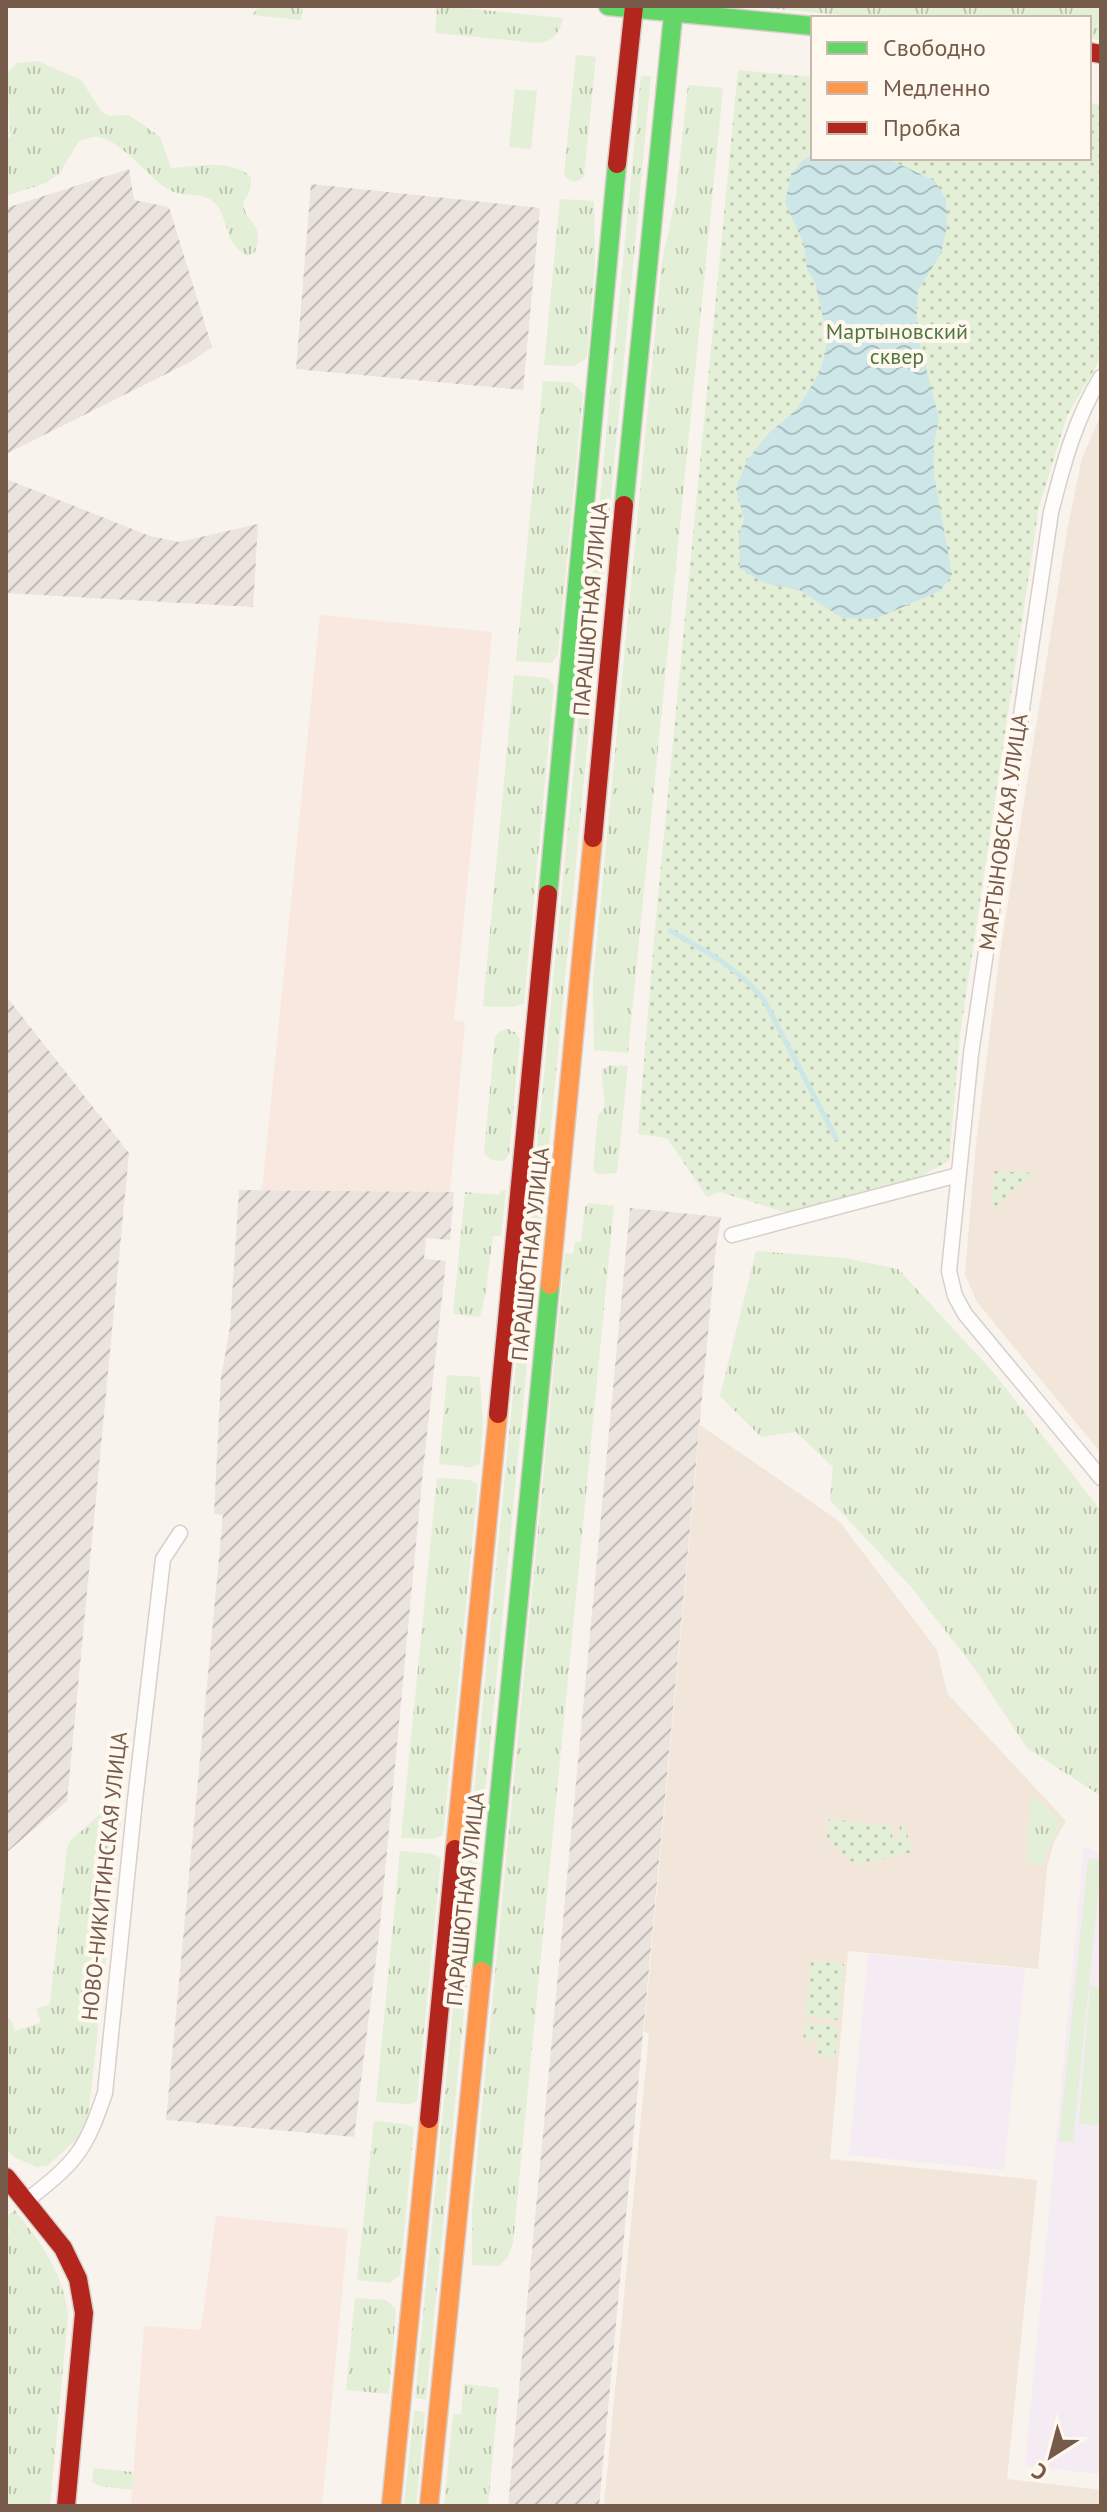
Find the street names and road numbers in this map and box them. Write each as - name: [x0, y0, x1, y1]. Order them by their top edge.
- street label: ПАРАШЮТНАЯ УЛИЦА: [567, 501, 613, 717]
- street label: МАРТЫНОВСКАЯ УЛИЦА: [973, 712, 1034, 952]
- street label: ПАРАШЮТНАЯ УЛИЦА: [505, 1146, 555, 1362]
- street label: НОВО-НИКИТИНСКАЯ УЛИЦА: [75, 1730, 133, 2022]
- street label: ПАРАШЮТНАЯ УЛИЦА: [440, 1791, 490, 2007]

